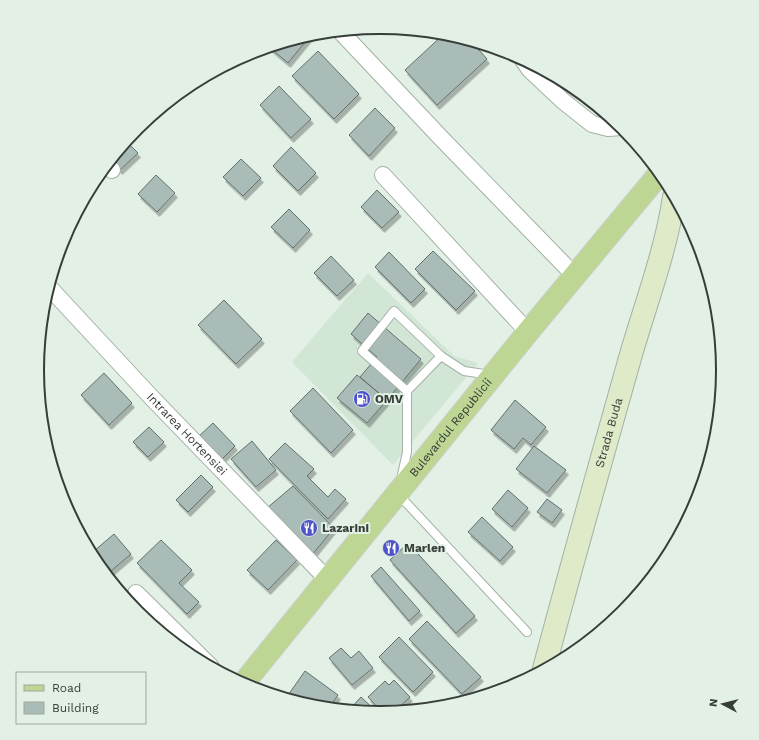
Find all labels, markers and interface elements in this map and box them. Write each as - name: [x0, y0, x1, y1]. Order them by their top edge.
- street label: Bulevardul Republicii: [407, 375, 495, 480]
- fuel station icon: OMV: [352, 389, 372, 409]
- street label: Intrarea Hortensiei: [144, 390, 230, 478]
- place label: OMV: [375, 392, 404, 406]
- street label: Strada Buda: [592, 396, 625, 469]
- restaurant icon: Lazarini: [299, 518, 319, 538]
- place label: Lazarini: [322, 521, 369, 535]
- restaurant icon: Marlen: [381, 538, 401, 558]
- place label: Marlen: [404, 541, 445, 555]
- legend: [16, 672, 146, 724]
- text: Road: [52, 681, 81, 695]
- north arrow: [703, 684, 743, 724]
- text: N: [707, 698, 721, 708]
- text: Building: [52, 701, 99, 715]

